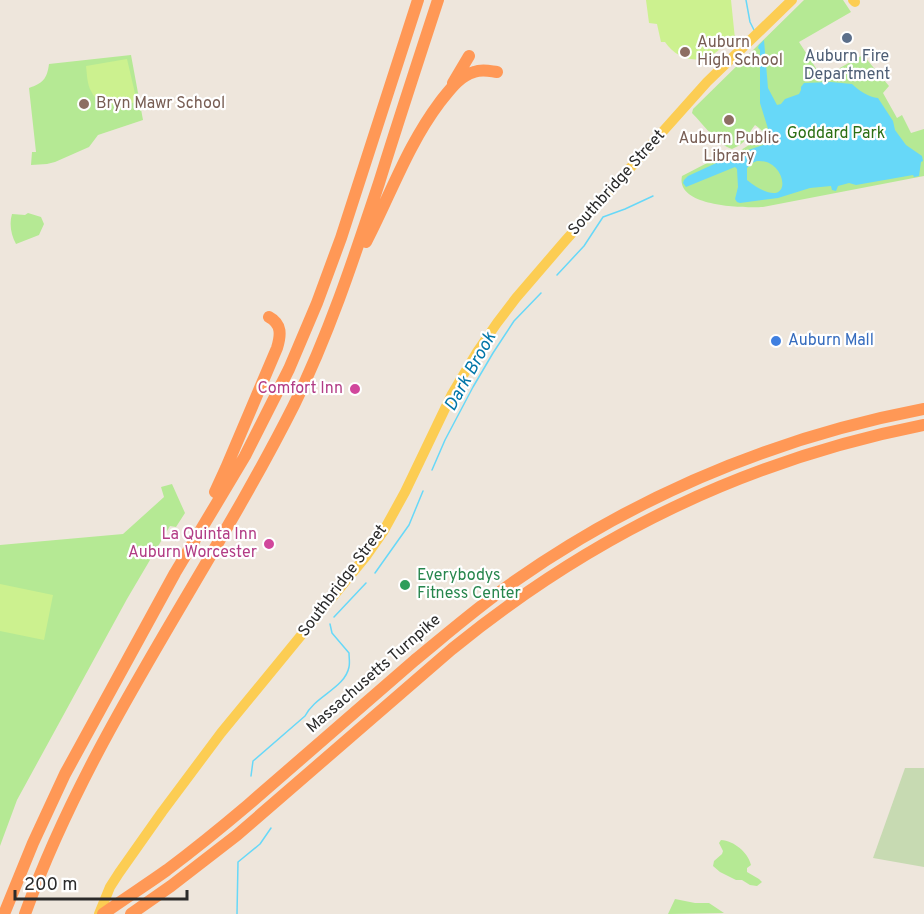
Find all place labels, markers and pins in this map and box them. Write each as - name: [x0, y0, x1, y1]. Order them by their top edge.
- marker: Auburn Fire Department: [840, 31, 854, 45]
- place label: Auburn High School: [697, 33, 783, 71]
- marker: Auburn High School: [678, 45, 692, 59]
- place label: Auburn Fire Department: [804, 47, 890, 85]
- place label: Bryn Mawr School: [96, 94, 225, 114]
- marker: Bryn Mawr School: [77, 97, 91, 111]
- marker: Auburn Public Library: [722, 113, 736, 127]
- place label: Auburn Public Library: [679, 129, 779, 167]
- place label: Auburn Mall: [788, 331, 874, 351]
- marker: Auburn Mall: [769, 334, 783, 348]
- place label: Comfort Inn: [257, 379, 343, 399]
- marker: Comfort Inn: [348, 382, 362, 396]
- place label: La Quinta Inn Auburn Worcester: [128, 525, 257, 563]
- marker: La Quinta Inn Auburn Worcester: [262, 537, 276, 551]
- place label: Everybodys Fitness Center: [417, 566, 521, 604]
- marker: Everybodys Fitness Center: [398, 578, 412, 592]

